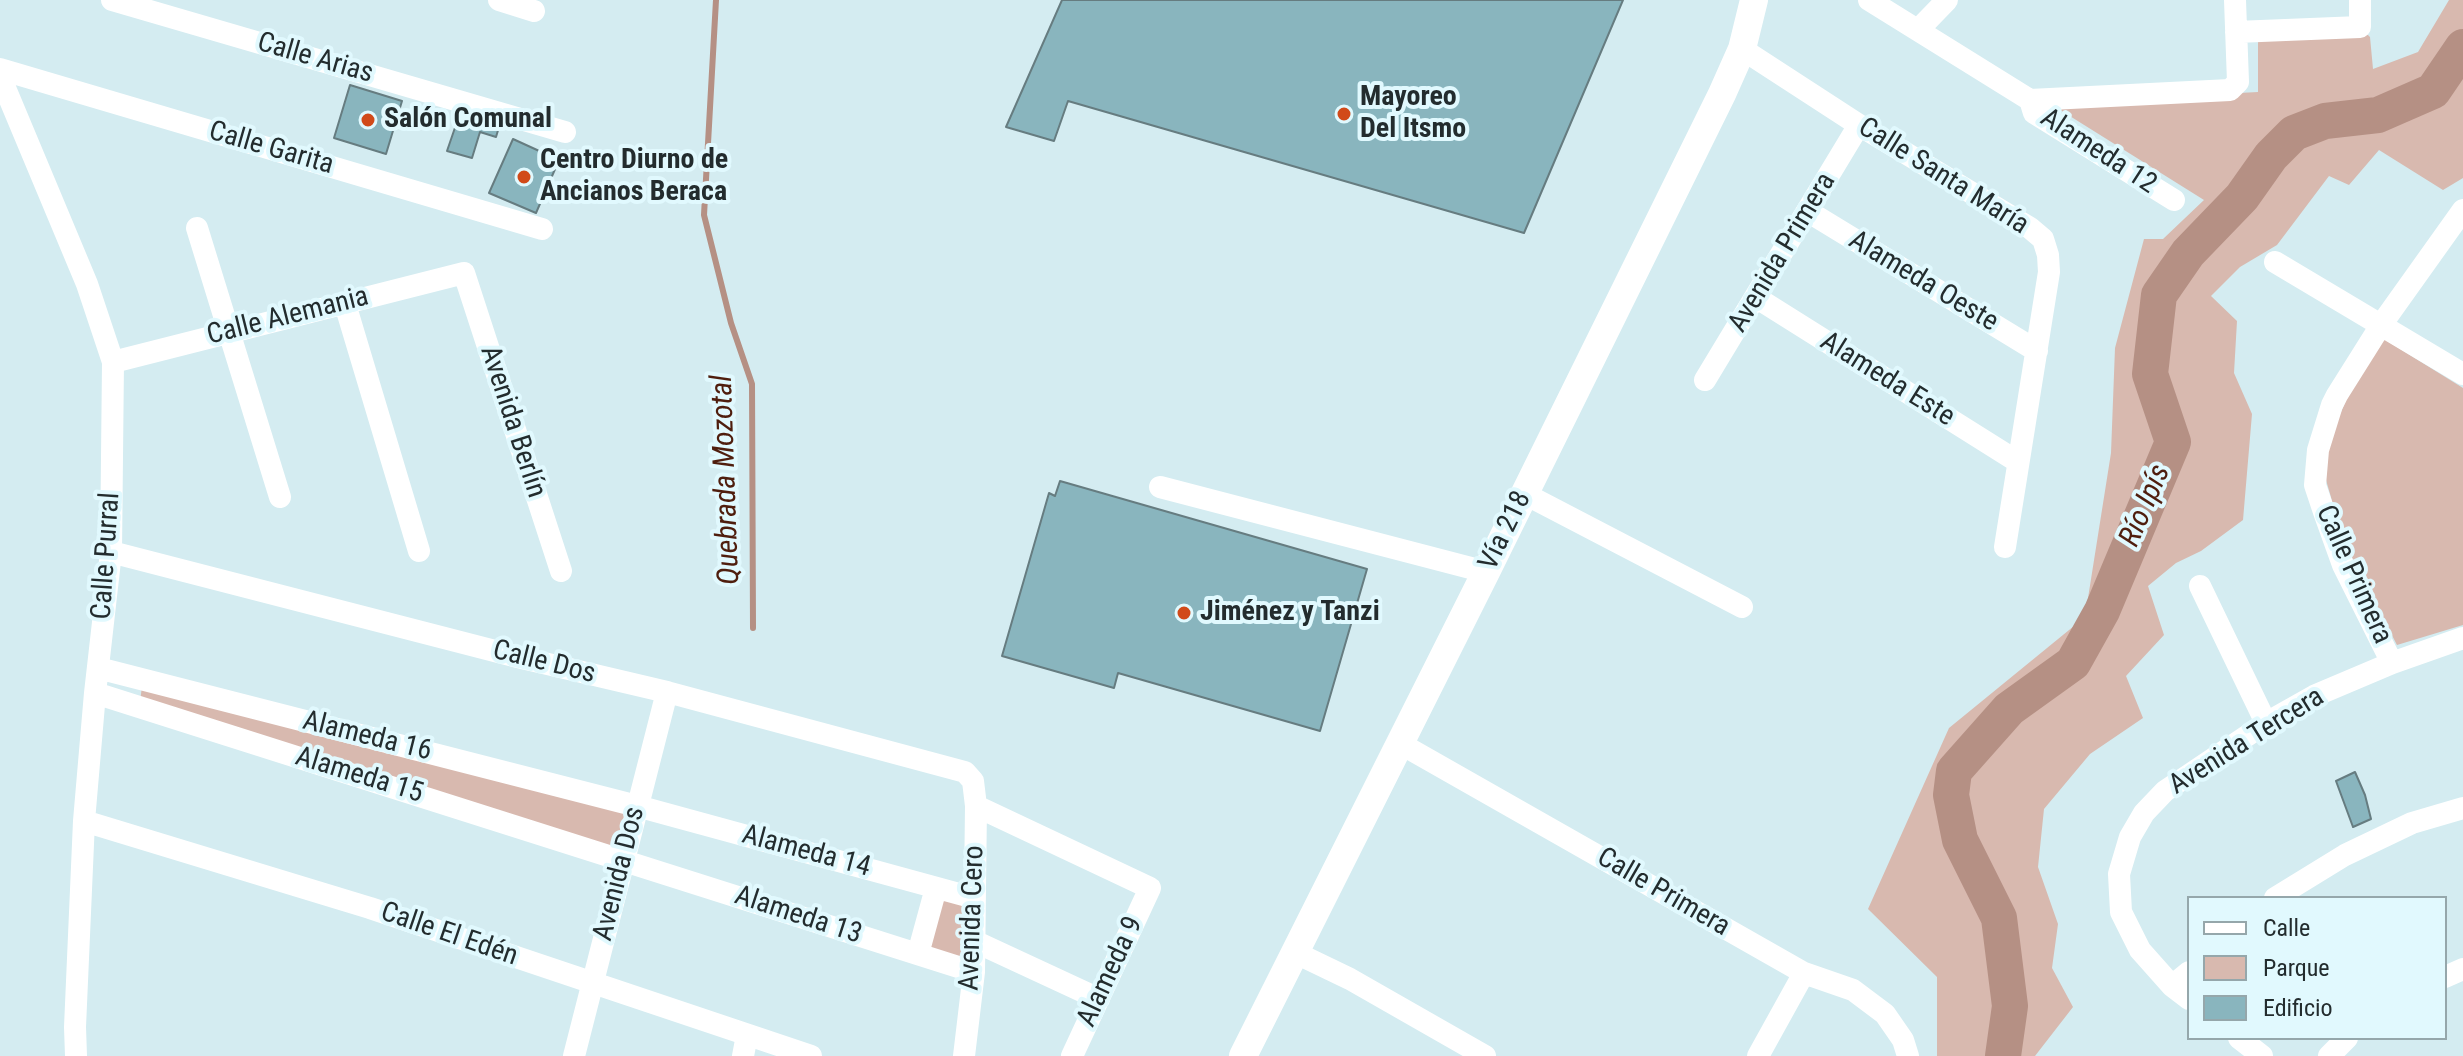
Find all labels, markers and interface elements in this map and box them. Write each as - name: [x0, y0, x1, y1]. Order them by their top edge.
- street label: Calle Arias: [253, 26, 377, 92]
- place label: Mayoreo Del Itsmo: [1360, 81, 1466, 147]
- street label: Alameda 12: [2034, 102, 2162, 202]
- place label: Salón Comunal: [384, 103, 552, 137]
- marker: Mayoreo Del Itsmo: [1335, 105, 1353, 123]
- marker: Salón Comunal: [359, 111, 377, 129]
- street label: Calle Santa María: [1852, 111, 2034, 243]
- street label: Calle Garita: [205, 115, 337, 183]
- place label: Centro Diurno de Ancianos Beraca: [540, 144, 728, 210]
- street label: Avenida Primera: [1722, 167, 1844, 339]
- marker: Centro Diurno de Ancianos Beraca: [515, 168, 533, 186]
- street label: Alameda Oeste: [1842, 224, 2004, 340]
- street label: Calle Alemania: [204, 281, 372, 353]
- street label: Alameda Este: [1814, 325, 1960, 435]
- street label: Avenida Berlín: [472, 342, 552, 502]
- water label: Quebrada Mozotal: [705, 375, 749, 585]
- water label: Río Ipís: [2113, 460, 2179, 552]
- street label: Vía 218: [1473, 486, 1539, 576]
- street label: Calle Purral: [86, 491, 128, 621]
- street label: Calle Primera: [2308, 501, 2398, 649]
- place label: Jiménez y Tanzi: [1200, 596, 1380, 630]
- marker: Jiménez y Tanzi: [1175, 604, 1193, 622]
- street label: Calle Dos: [489, 634, 599, 692]
- street label: Avenida Tercera: [2163, 681, 2331, 803]
- street label: Alameda 16: [299, 705, 435, 769]
- street label: Alameda 15: [291, 741, 427, 811]
- street label: Avenida Dos: [587, 804, 653, 944]
- street label: Alameda 14: [738, 819, 874, 885]
- street label: Calle Primera: [1591, 842, 1735, 944]
- street label: Avenida Cero: [954, 845, 992, 991]
- street label: Alameda 13: [730, 880, 866, 952]
- street label: Calle El Edén: [376, 896, 522, 974]
- legend: [2187, 896, 2447, 1040]
- street label: Alameda 9: [1071, 912, 1151, 1032]
- text: Calle: [2263, 914, 2310, 942]
- text: Parque: [2263, 954, 2330, 982]
- text: Edificio: [2263, 994, 2333, 1022]

